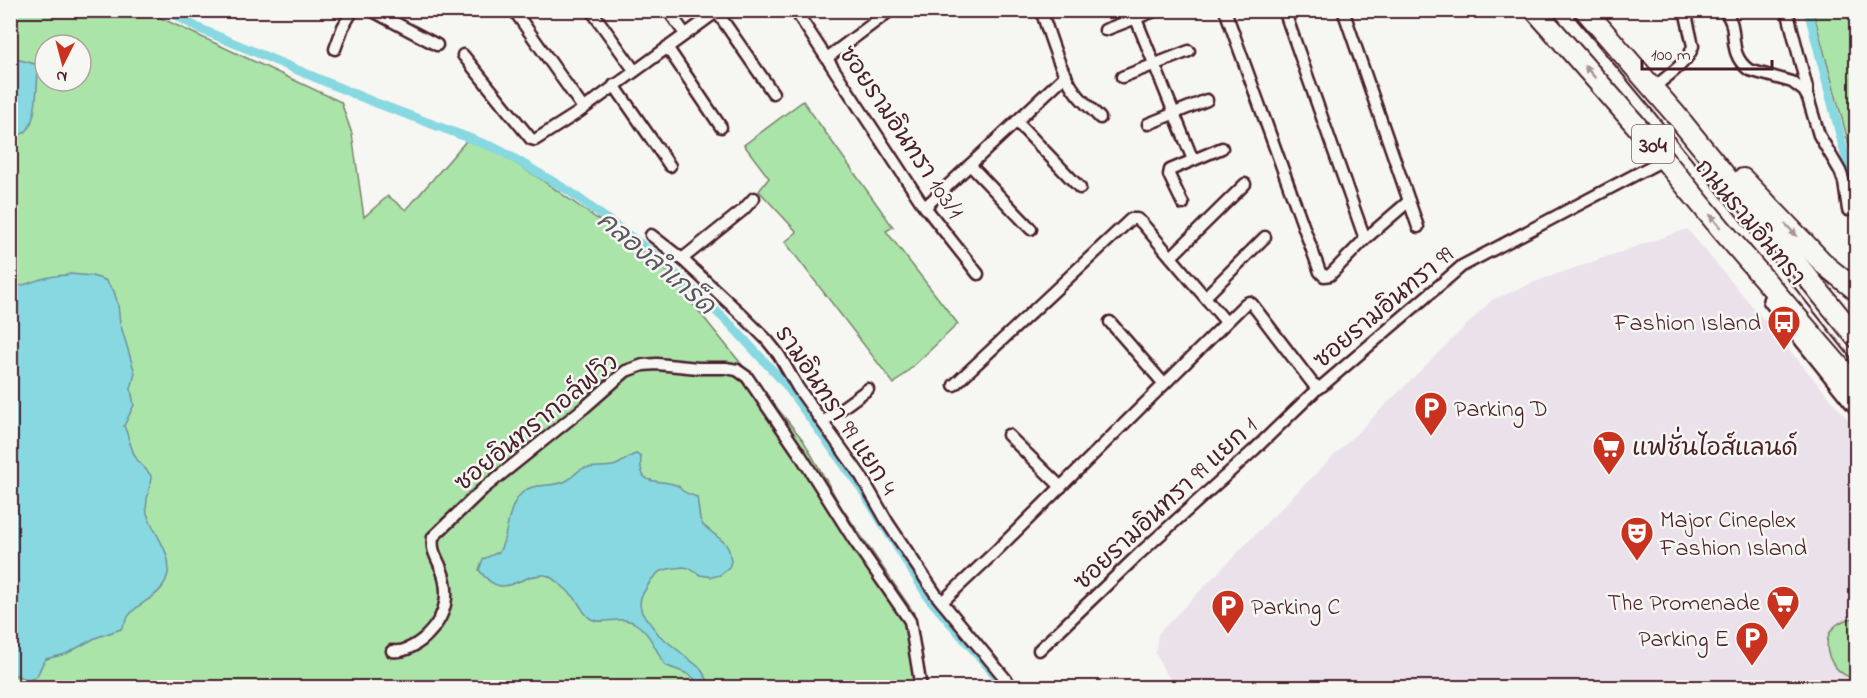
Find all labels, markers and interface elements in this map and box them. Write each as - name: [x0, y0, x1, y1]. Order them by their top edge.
- north arrow: [33, 33, 93, 93]
- scale bar: [1642, 33, 1772, 71]
- street label: ซอยรามอินทรา 103/1: [829, 40, 971, 227]
- text: 100 m: [1651, 43, 1691, 69]
- text: N: [55, 63, 68, 88]
- one-way arrow: [1584, 65, 1597, 80]
- road number: 304: [1632, 125, 1674, 163]
- street label: ถนนรามอินทรา: [1685, 152, 1813, 295]
- water label: คลองลำเกร็ด: [588, 203, 724, 326]
- one-way arrow: [1709, 213, 1722, 229]
- one-way arrow: [1784, 223, 1798, 237]
- street label: ซอยรามอินทรา 99: [1307, 239, 1463, 378]
- bus stop icon: Fashion Island: [1766, 304, 1802, 351]
- place label: Fashion Island: [1613, 307, 1762, 342]
- street label: รามอินทรา 99 แยก 4: [765, 320, 905, 503]
- street label: ซอยอินทรากอล์ฟวิว: [447, 346, 627, 501]
- parking icon: Parking D: [1413, 390, 1449, 437]
- place label: Parking D: [1454, 393, 1548, 428]
- street label: ซอยรามอินทรา 99 แยก 1: [1067, 410, 1267, 600]
- place label: แฟชั่นไอส์แลนด์: [1632, 426, 1798, 467]
- supermarket icon: แฟชั่นไอส์แลนด์: [1591, 429, 1627, 476]
- place label: Major Cineplex Fashion Island: [1659, 504, 1807, 567]
- theatre icon: Major Cineplex Fashion Island: [1619, 515, 1655, 562]
- supermarket icon: The Promenade: [1765, 584, 1801, 631]
- place label: The Promenade: [1607, 587, 1760, 622]
- parking icon: Parking C: [1210, 588, 1246, 635]
- place label: Parking C: [1251, 591, 1341, 626]
- parking icon: Parking E: [1734, 620, 1770, 667]
- place label: Parking E: [1638, 623, 1729, 658]

